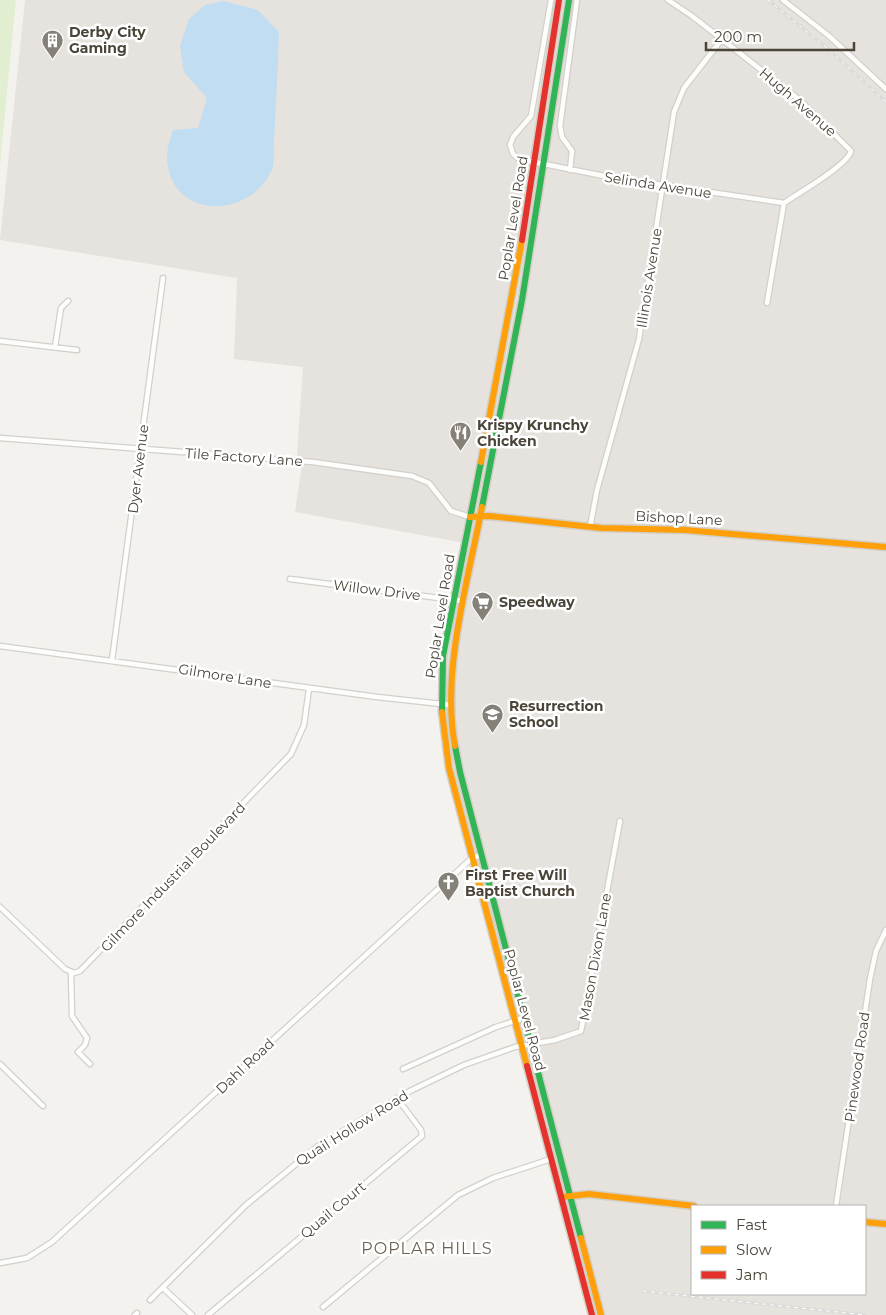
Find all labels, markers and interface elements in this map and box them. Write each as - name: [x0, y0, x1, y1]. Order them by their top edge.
- scale bar: [706, 20, 854, 52]
- place label: Derby City Gaming: [69, 23, 146, 57]
- text: 200 m: [714, 27, 762, 46]
- building icon: Derby City Gaming: [41, 28, 65, 59]
- street label: Hugh Avenue: [756, 64, 840, 140]
- street label: Poplar Level Road: [494, 154, 532, 282]
- street label: Selinda Avenue: [603, 168, 713, 202]
- street label: Illinois Avenue: [632, 227, 666, 329]
- place label: Krispy Krunchy Chicken: [477, 416, 589, 450]
- restaurant icon: Krispy Krunchy Chicken: [449, 421, 473, 452]
- street label: Dyer Avenue: [124, 423, 152, 515]
- street label: Tile Factory Lane: [185, 444, 303, 470]
- street label: Bishop Lane: [635, 507, 723, 529]
- street label: Poplar Level Road: [421, 552, 459, 680]
- street label: Willow Drive: [332, 576, 422, 604]
- supermarket icon: Speedway: [471, 590, 495, 621]
- place label: Speedway: [499, 593, 575, 611]
- street label: Gilmore Lane: [177, 660, 273, 692]
- place label: Resurrection School: [509, 697, 603, 731]
- school or university icon: Resurrection School: [481, 702, 505, 733]
- street label: Gilmore Industrial Boulevard: [97, 798, 249, 956]
- place label: First Free Will Baptist Church: [465, 866, 575, 900]
- church icon: First Free Will Baptist Church: [437, 871, 461, 902]
- street label: Mason Dixon Lane: [575, 892, 615, 1022]
- street label: Poplar Level Road: [500, 947, 550, 1073]
- street label: Pinewood Road: [840, 1011, 874, 1123]
- street label: Dahl Road: [212, 1034, 278, 1098]
- street label: Quail Hollow Road: [292, 1086, 412, 1170]
- street label: Quail Court: [297, 1177, 370, 1243]
- legend: [691, 1205, 866, 1295]
- text: Fast: [736, 1215, 767, 1234]
- district label: POPLAR HILLS: [361, 1239, 493, 1258]
- text: Slow: [736, 1240, 772, 1259]
- text: Jam: [735, 1265, 768, 1284]

